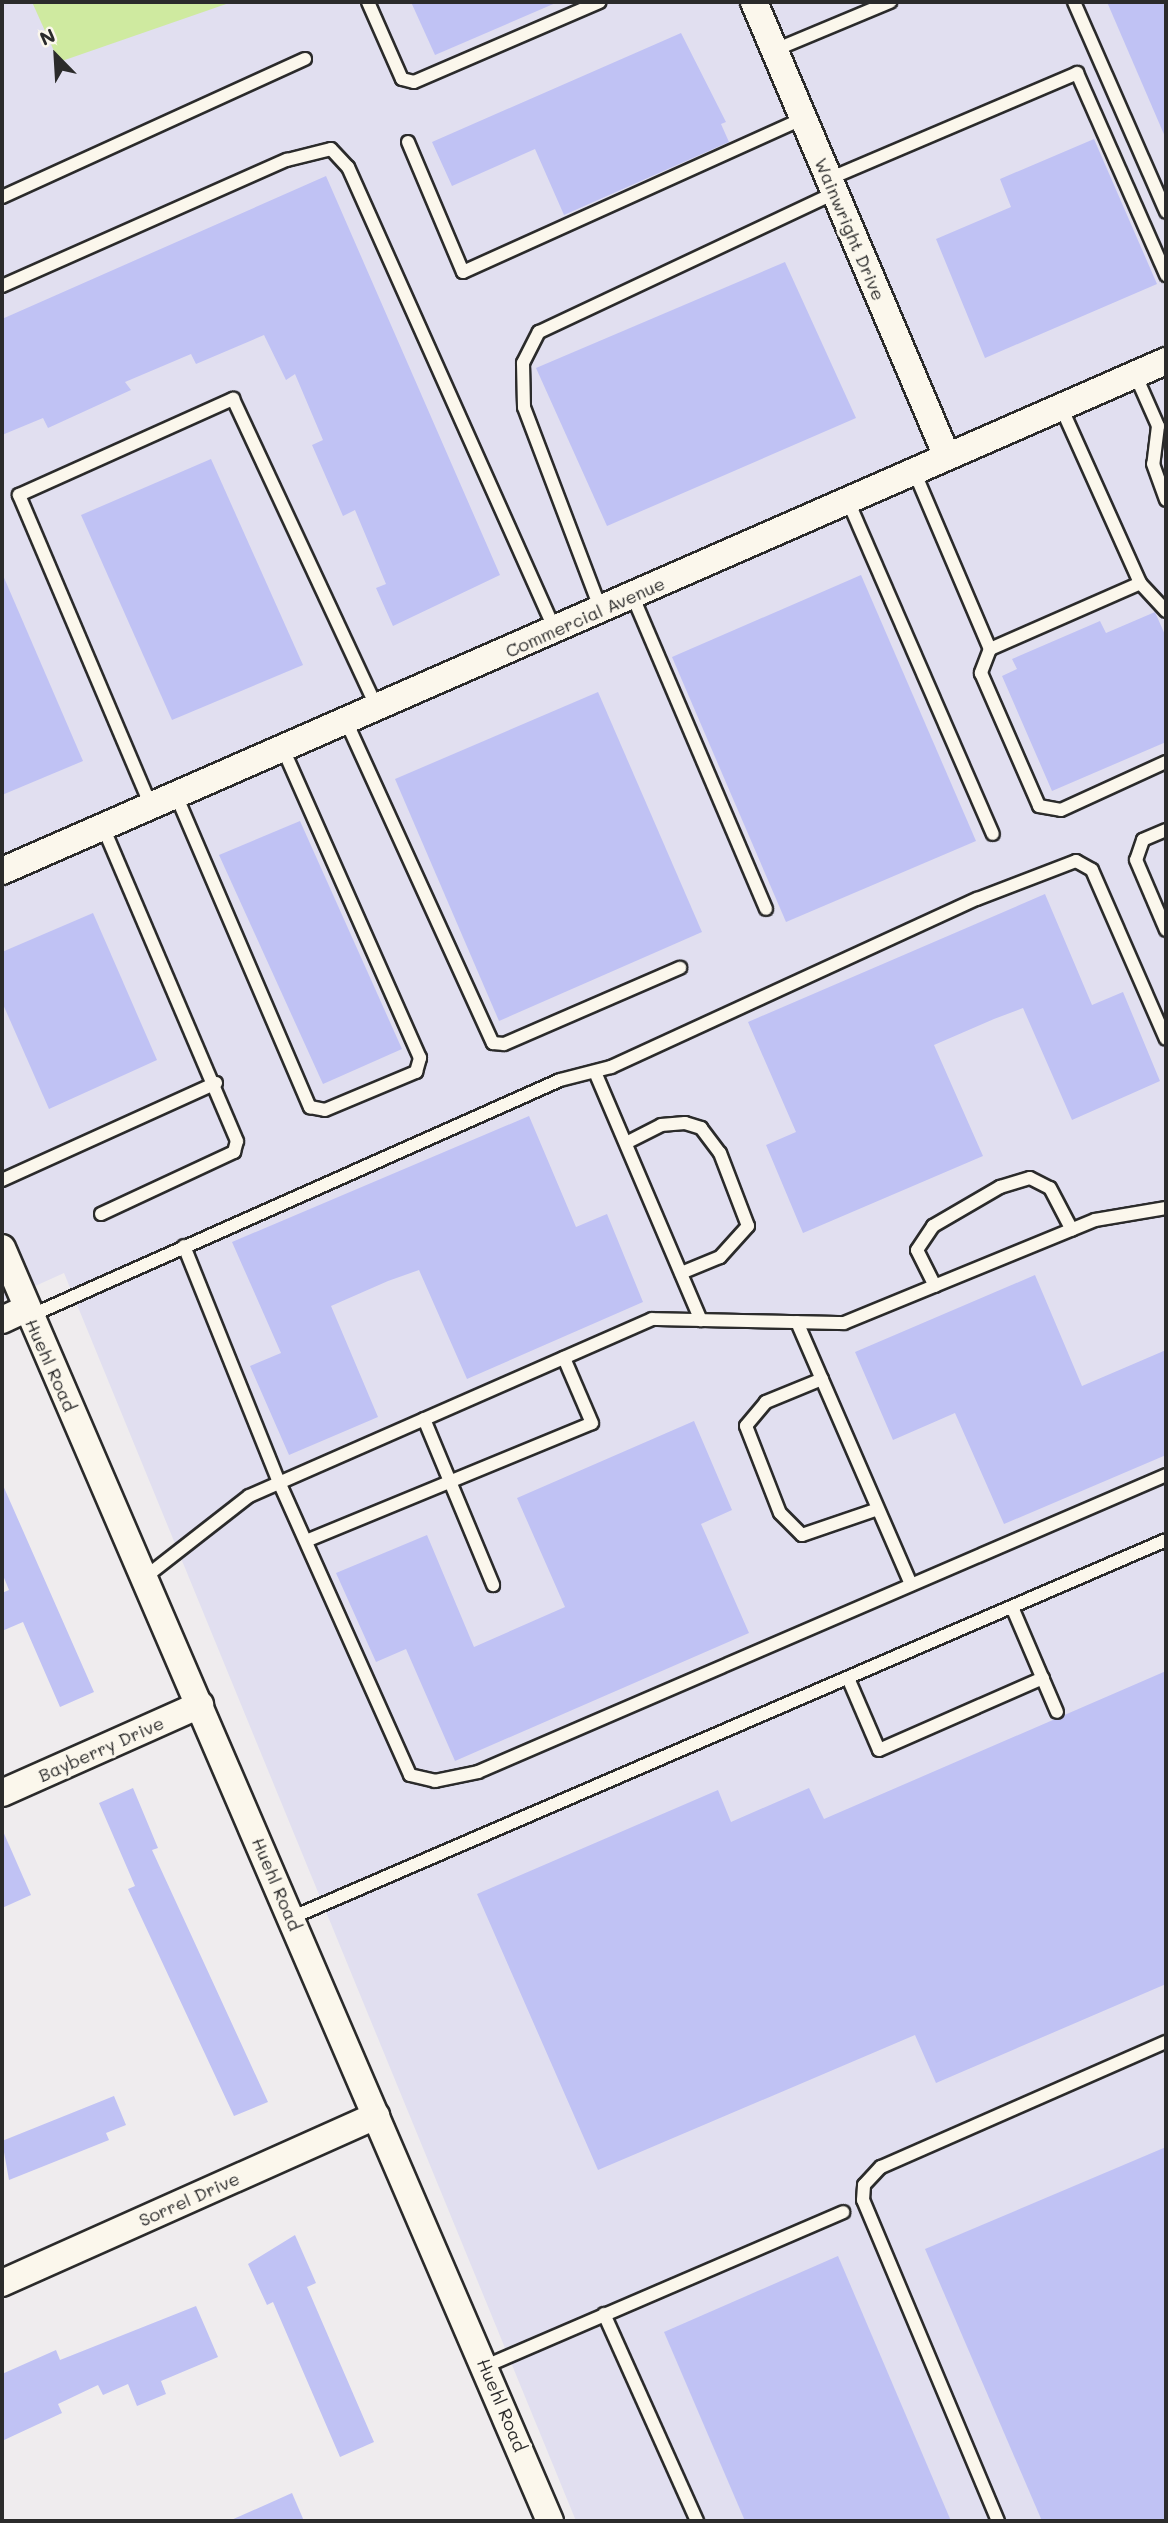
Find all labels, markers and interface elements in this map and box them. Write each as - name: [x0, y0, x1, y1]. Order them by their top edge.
- north arrow: [21, 21, 91, 91]
- text: N: [36, 22, 59, 51]
- street label: Wainwright Drive: [810, 154, 890, 304]
- street label: Commercial Avenue: [502, 572, 668, 662]
- street label: Huehl Road: [21, 1315, 81, 1415]
- street label: Bayberry Drive: [35, 1712, 167, 1786]
- street label: Huehl Road: [248, 1834, 306, 1934]
- street label: Sorrel Drive: [135, 2167, 243, 2231]
- street label: Huehl Road: [473, 2355, 531, 2455]

